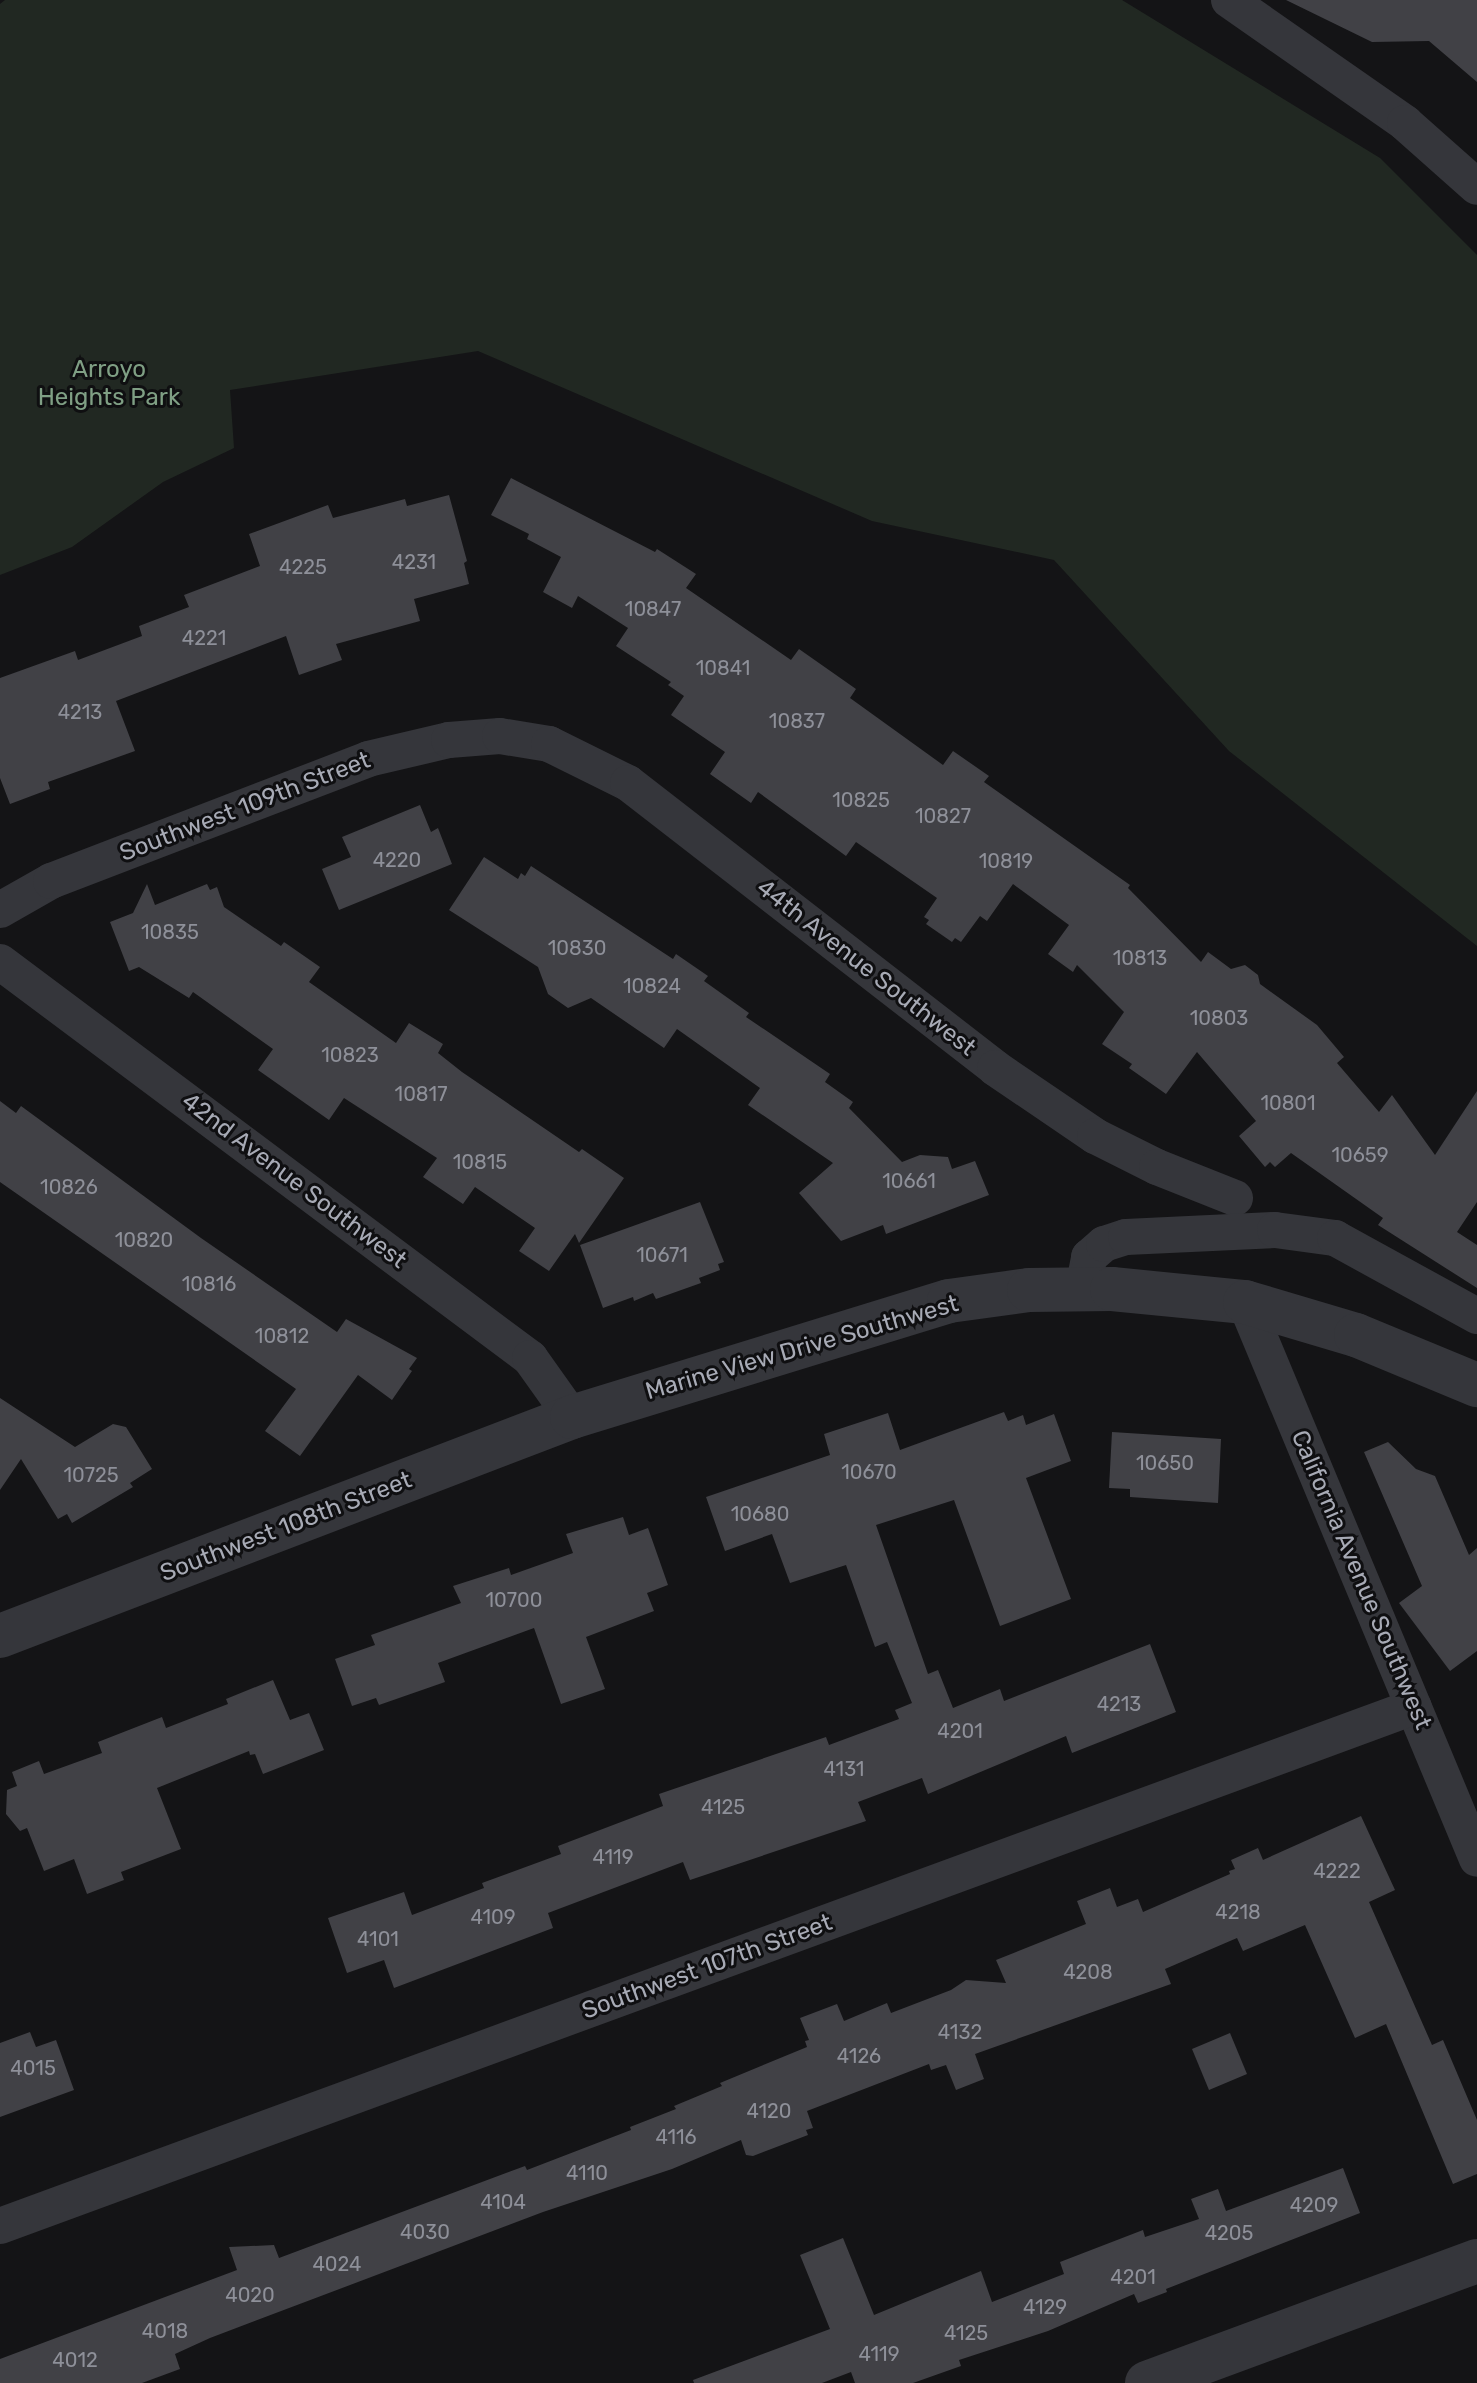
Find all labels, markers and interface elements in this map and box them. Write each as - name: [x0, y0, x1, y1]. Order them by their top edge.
- park label: Arroyo Heights Park: [38, 356, 180, 412]
- house number: 4231: [392, 550, 436, 574]
- house number: 4225: [279, 555, 327, 579]
- house number: 10847: [625, 597, 681, 621]
- house number: 4221: [182, 626, 226, 650]
- house number: 10841: [696, 656, 750, 680]
- house number: 4213: [58, 700, 102, 724]
- house number: 10837: [769, 709, 825, 733]
- street label: Southwest 109th Street: [116, 746, 374, 868]
- house number: 10825: [832, 788, 890, 812]
- house number: 10827: [915, 804, 971, 828]
- house number: 4220: [373, 848, 421, 872]
- house number: 10819: [979, 849, 1033, 873]
- street label: 44th Avenue Southwest: [751, 873, 981, 1063]
- house number: 10835: [141, 920, 199, 944]
- house number: 10830: [548, 936, 606, 960]
- house number: 10813: [1113, 946, 1167, 970]
- house number: 10824: [623, 974, 681, 998]
- house number: 10803: [1190, 1006, 1248, 1030]
- house number: 10823: [321, 1043, 379, 1067]
- house number: 10817: [395, 1082, 447, 1106]
- street label: 42nd Avenue Southwest: [176, 1087, 412, 1275]
- house number: 10801: [1260, 1091, 1316, 1115]
- house number: 10659: [1331, 1143, 1389, 1167]
- house number: 10815: [453, 1150, 507, 1174]
- house number: 10661: [882, 1169, 936, 1193]
- house number: 10826: [40, 1175, 98, 1199]
- house number: 10820: [115, 1228, 173, 1252]
- house number: 10671: [636, 1243, 688, 1267]
- house number: 10816: [182, 1272, 236, 1296]
- street label: Marine View Drive Southwest: [642, 1289, 962, 1407]
- house number: 10812: [255, 1324, 309, 1348]
- street label: California Avenue Southwest: [1285, 1426, 1437, 1734]
- house number: 10650: [1136, 1451, 1194, 1475]
- house number: 10670: [841, 1460, 897, 1484]
- house number: 10725: [63, 1463, 119, 1487]
- street label: Southwest 108th Street: [156, 1466, 416, 1588]
- house number: 10680: [731, 1502, 789, 1526]
- house number: 10700: [486, 1588, 542, 1612]
- house number: 4213: [1097, 1692, 1141, 1716]
- house number: 4201: [937, 1719, 983, 1743]
- house number: 4131: [824, 1757, 864, 1781]
- house number: 4125: [701, 1795, 745, 1819]
- house number: 4119: [593, 1845, 633, 1869]
- house number: 4222: [1313, 1859, 1361, 1883]
- house number: 4218: [1215, 1900, 1261, 1924]
- house number: 4109: [470, 1905, 516, 1929]
- street label: Southwest 107th Street: [578, 1908, 836, 2026]
- house number: 4101: [357, 1927, 399, 1951]
- house number: 4208: [1063, 1960, 1113, 1984]
- house number: 4132: [938, 2020, 982, 2044]
- house number: 4126: [837, 2044, 881, 2068]
- house number: 4015: [10, 2056, 56, 2080]
- house number: 4120: [746, 2099, 792, 2123]
- house number: 4116: [655, 2125, 697, 2149]
- house number: 4110: [566, 2161, 608, 2185]
- house number: 4104: [480, 2190, 526, 2214]
- house number: 4209: [1290, 2193, 1338, 2217]
- house number: 4030: [400, 2220, 450, 2244]
- house number: 4205: [1205, 2221, 1253, 2245]
- house number: 4024: [312, 2252, 362, 2276]
- house number: 4201: [1110, 2265, 1156, 2289]
- house number: 4020: [225, 2283, 275, 2307]
- house number: 4129: [1023, 2295, 1067, 2319]
- house number: 4018: [142, 2319, 188, 2343]
- house number: 4125: [944, 2321, 988, 2345]
- house number: 4119: [859, 2342, 899, 2366]
- house number: 4012: [52, 2348, 98, 2372]

